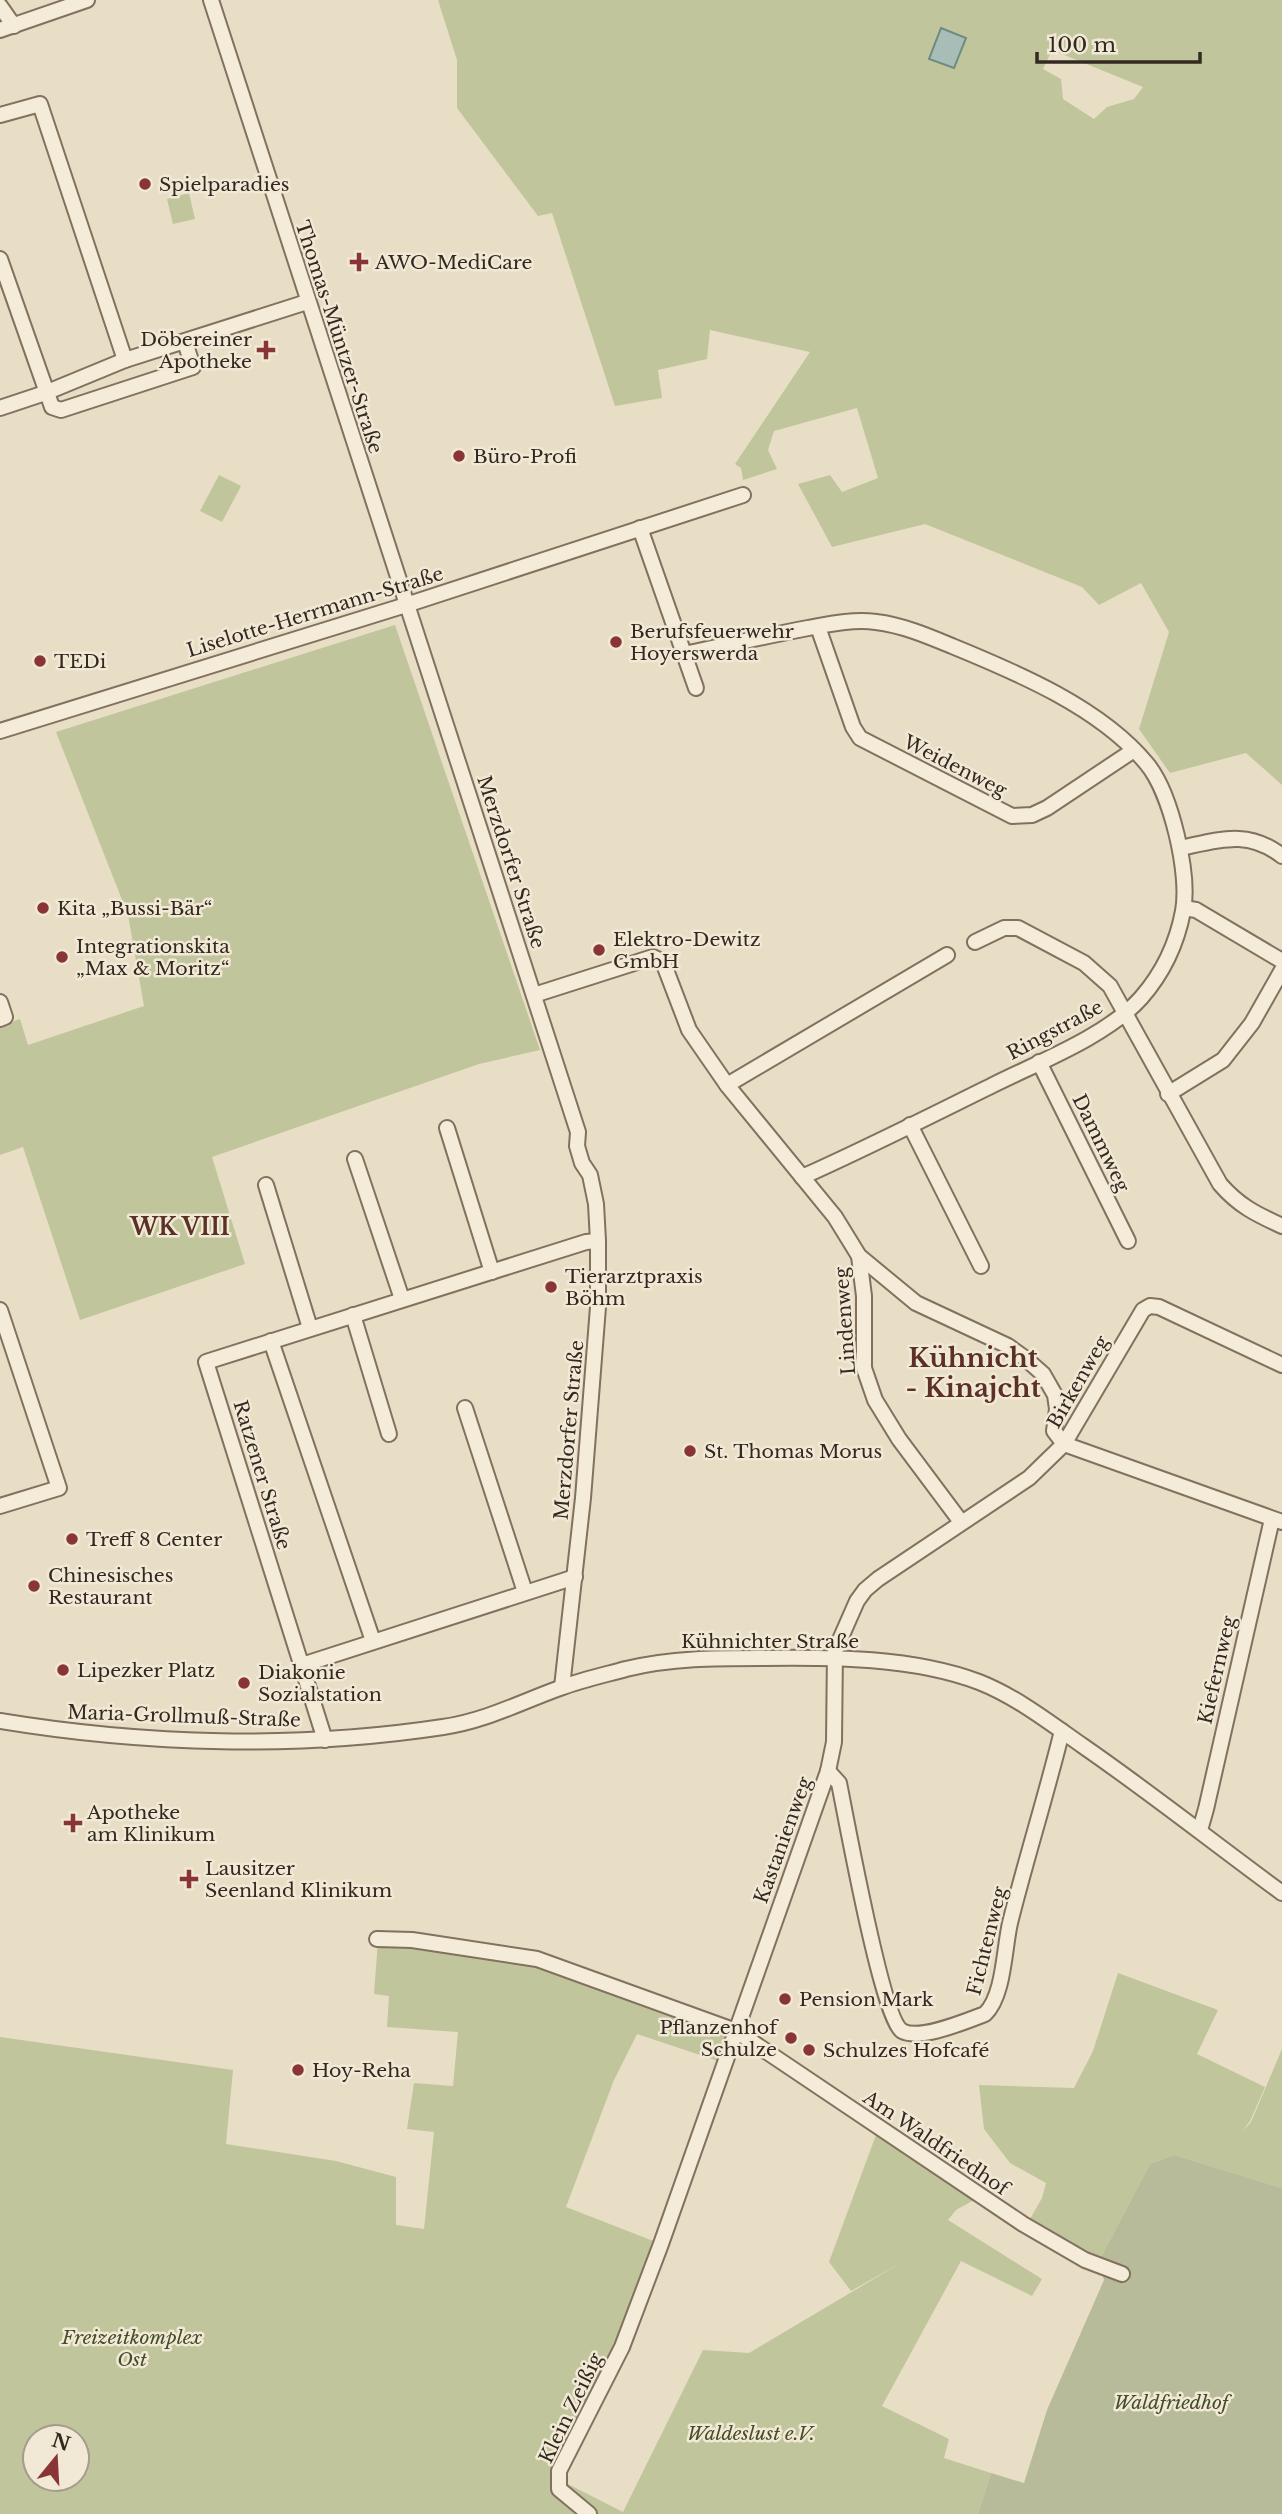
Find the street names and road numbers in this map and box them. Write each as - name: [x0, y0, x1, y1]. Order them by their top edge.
- street label: Thomas-Müntzer-Straße: [290, 218, 388, 456]
- street label: Liselotte-Herrmann-Straße: [184, 562, 446, 662]
- street label: Weidenweg: [899, 730, 1011, 802]
- street label: Merzdorfer Straße: [472, 773, 550, 951]
- street label: Ringstraße: [1003, 995, 1107, 1065]
- street label: Dammweg: [1067, 1090, 1135, 1196]
- street label: Lindenweg: [830, 1266, 860, 1376]
- street label: Birkenweg: [1042, 1331, 1114, 1432]
- street label: Merzdorfer Straße: [550, 1339, 588, 1521]
- street label: Ratzener Straße: [228, 1398, 296, 1552]
- street label: Kiefernweg: [1193, 1613, 1241, 1726]
- street label: Kühnichter Straße: [681, 1630, 859, 1653]
- street label: Maria-Grollmuß-Straße: [67, 1700, 301, 1732]
- street label: Kastanienweg: [749, 1773, 817, 1906]
- street label: Fichtenweg: [962, 1884, 1012, 1998]
- street label: Am Waldfriedhof: [858, 2085, 1015, 2201]
- street label: Klein Zeißig: [534, 2349, 608, 2467]

